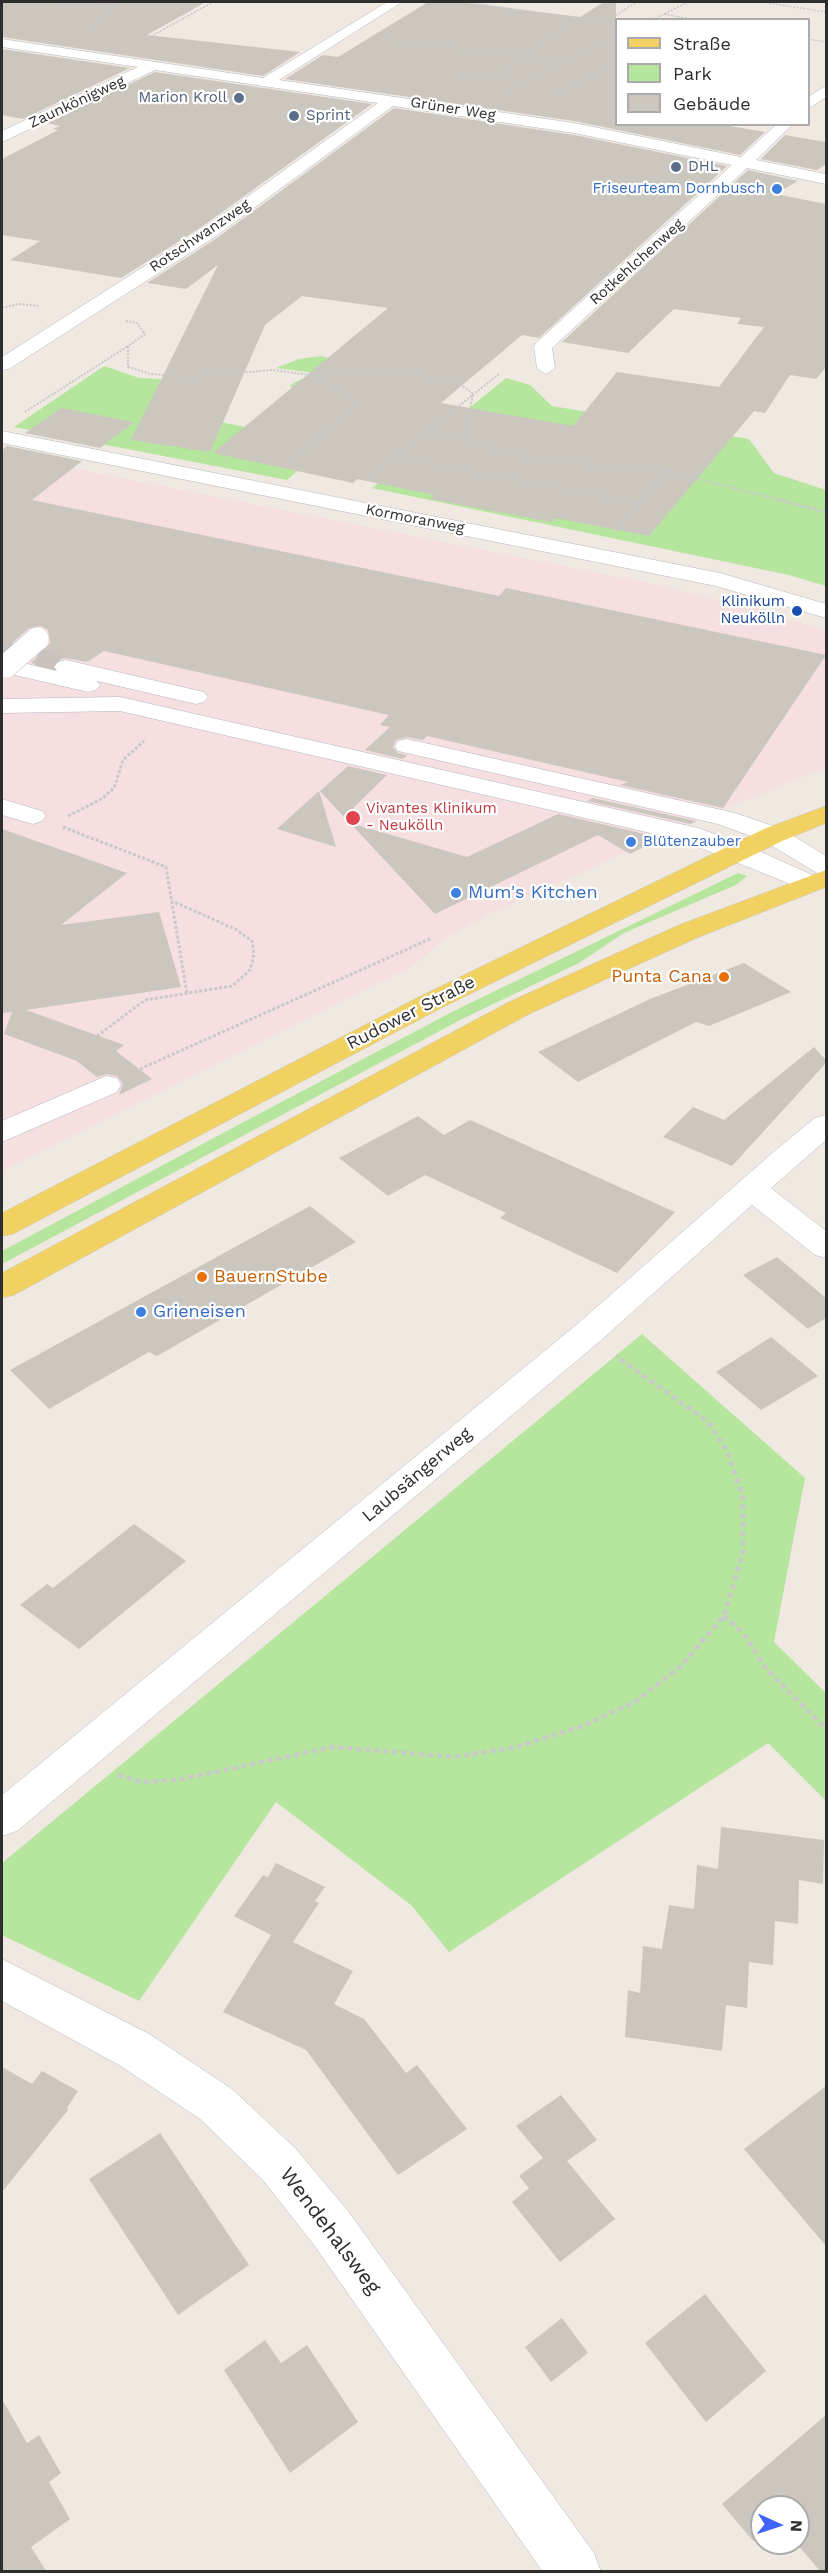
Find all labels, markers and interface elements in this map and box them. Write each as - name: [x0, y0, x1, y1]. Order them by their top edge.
- legend: [615, 18, 810, 126]
- text: Straße: [673, 33, 731, 54]
- text: Park: [673, 63, 712, 84]
- street label: Zaunkönigweg: [26, 72, 128, 132]
- place label: Marion Kroll: [138, 89, 227, 107]
- marker: Marion Kroll: [232, 91, 246, 105]
- street label: Grüner Weg: [409, 93, 497, 125]
- text: Gebäude: [673, 93, 751, 114]
- place label: Sprint: [306, 107, 351, 125]
- marker: Sprint: [287, 109, 301, 123]
- place label: DHL: [688, 158, 719, 176]
- marker: DHL: [669, 160, 683, 174]
- place label: Friseurteam Dornbusch: [593, 180, 765, 198]
- marker: Friseurteam Dornbusch: [770, 182, 784, 196]
- street label: Rotschwanzweg: [146, 196, 254, 276]
- street label: Rotkehlchenweg: [586, 215, 688, 309]
- street label: Kormoranweg: [364, 501, 466, 537]
- place label: Klinikum Neukölln: [721, 593, 785, 628]
- marker: Klinikum Neukölln: [790, 604, 804, 618]
- place label: Vivantes Klinikum - Neukölln: [366, 800, 497, 835]
- marker: Vivantes Klinikum - Neukölln: [344, 809, 362, 827]
- place label: Blütenzauber: [643, 833, 741, 851]
- marker: Blütenzauber: [624, 835, 638, 849]
- place label: Mum's Kitchen: [468, 882, 598, 904]
- marker: Mum's Kitchen: [449, 886, 463, 900]
- place label: Punta Cana: [611, 966, 712, 988]
- marker: Punta Cana: [717, 970, 731, 984]
- street label: Rudower Straße: [343, 971, 479, 1055]
- place label: BauernStube: [214, 1266, 328, 1288]
- marker: BauernStube: [195, 1270, 209, 1284]
- place label: Grieneisen: [153, 1301, 246, 1323]
- marker: Grieneisen: [134, 1305, 148, 1319]
- street label: Laubsängerweg: [358, 1423, 476, 1527]
- street label: Wendehalsweg: [274, 2163, 386, 2299]
- north arrow: [750, 2495, 810, 2555]
- text: N: [787, 2519, 806, 2532]

